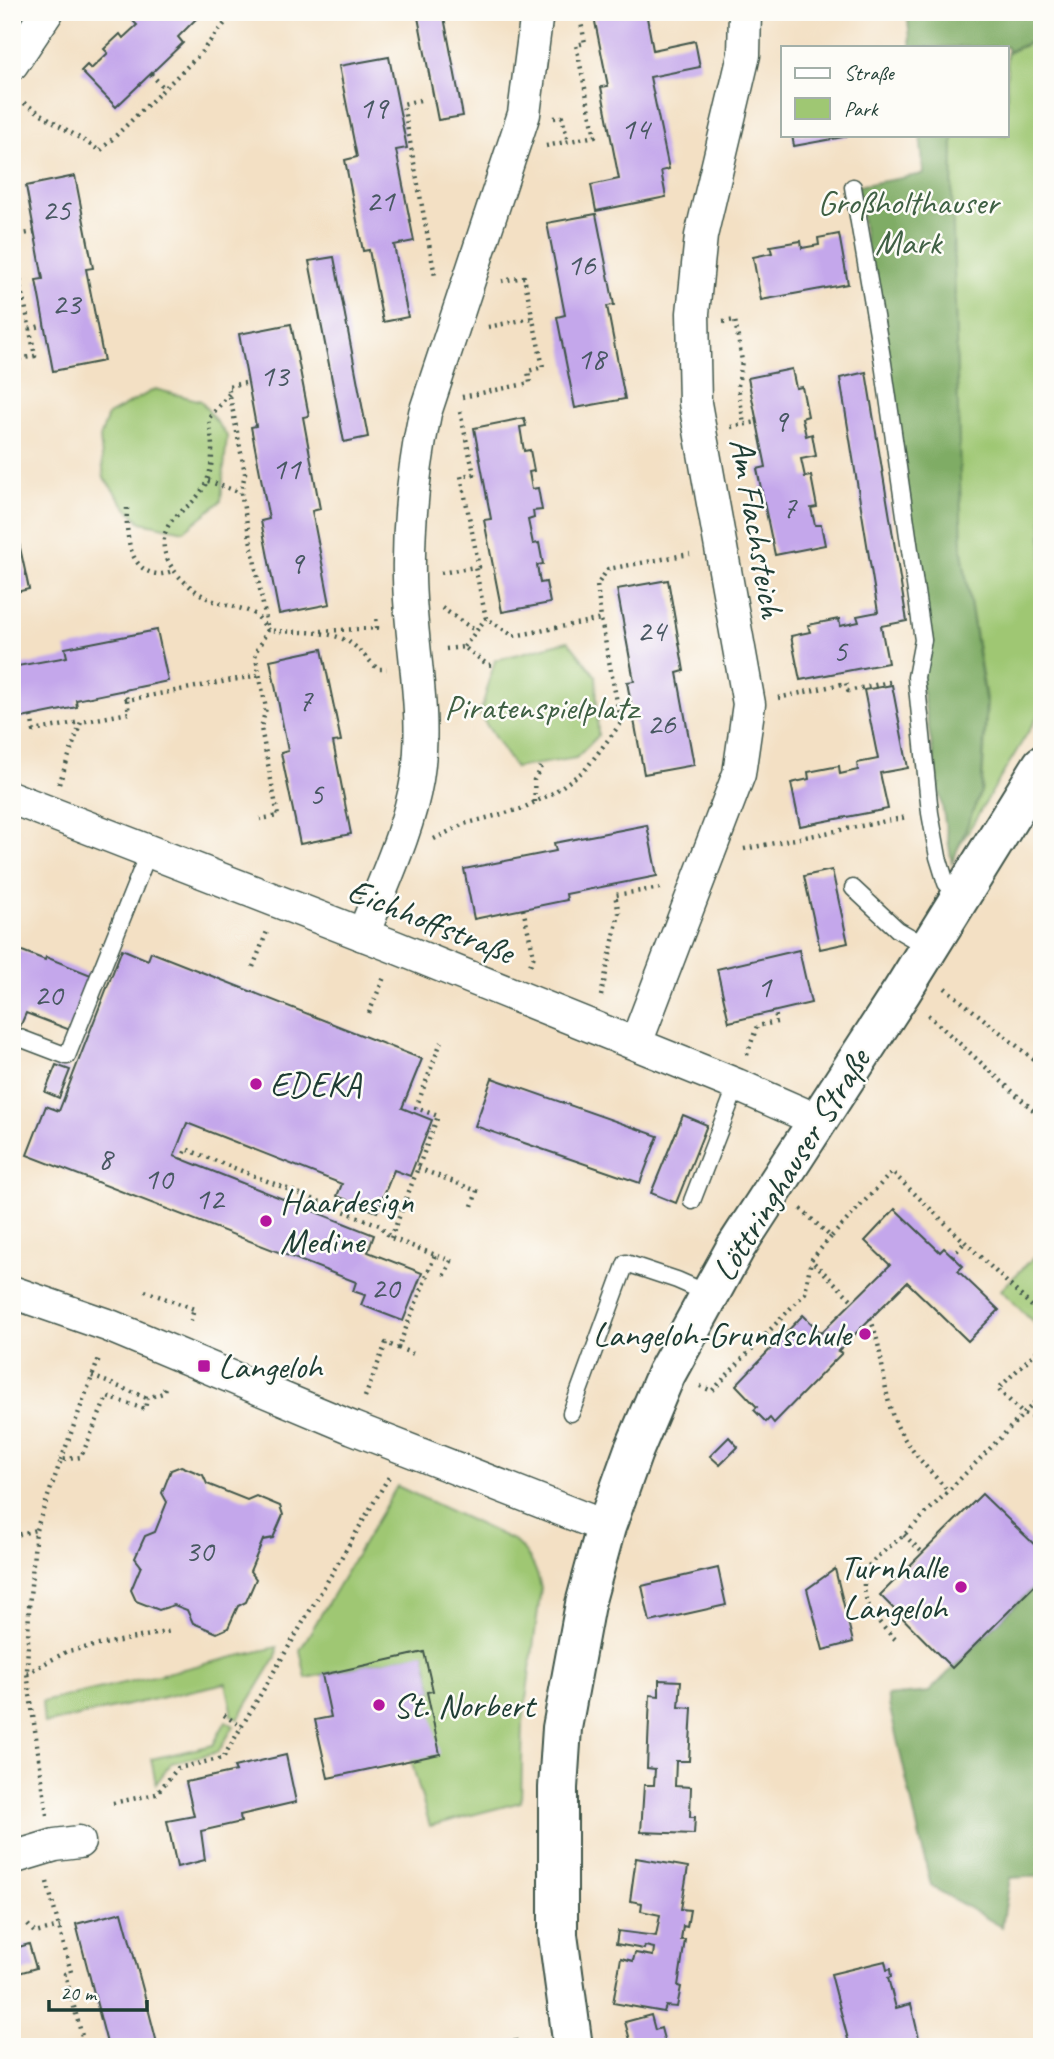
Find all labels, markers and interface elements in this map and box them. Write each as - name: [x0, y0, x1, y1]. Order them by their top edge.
- legend: [781, 46, 1009, 136]
- text: Straße: [844, 60, 896, 86]
- house number: 19: [359, 87, 390, 128]
- text: Park: [844, 96, 879, 122]
- house number: 14: [621, 108, 653, 149]
- house number: 21: [366, 180, 396, 221]
- park label: Großholthauser Mark: [817, 180, 1001, 265]
- house number: 25: [42, 189, 72, 230]
- house number: 16: [567, 244, 597, 285]
- house number: 23: [52, 283, 83, 324]
- house number: 18: [577, 338, 608, 379]
- house number: 13: [260, 355, 291, 396]
- house number: 9: [773, 400, 790, 441]
- street label: Am Flachsteich: [719, 435, 795, 623]
- house number: 11: [272, 448, 302, 489]
- house number: 7: [782, 487, 798, 528]
- house number: 9: [289, 542, 306, 583]
- house number: 24: [637, 610, 669, 651]
- house number: 5: [833, 630, 849, 671]
- house number: 7: [298, 680, 314, 721]
- park label: Piratenspielplatz: [444, 685, 642, 730]
- house number: 26: [647, 703, 677, 744]
- house number: 5: [309, 773, 325, 814]
- street label: Eichhoffstraße: [341, 867, 523, 976]
- house number: 1: [757, 966, 773, 1007]
- house number: 20: [34, 974, 65, 1015]
- street label: Löttringhauser Straße: [702, 1038, 882, 1290]
- place label: EDEKA: [270, 1062, 363, 1107]
- marker: EDEKA: [248, 1076, 264, 1092]
- house number: 8: [98, 1138, 115, 1179]
- house number: 10: [144, 1158, 175, 1199]
- house number: 12: [195, 1178, 226, 1219]
- place label: Haardesign Medine: [280, 1179, 414, 1264]
- marker: Haardesign Medine: [258, 1213, 274, 1229]
- house number: 20: [371, 1267, 402, 1308]
- place label: Langeloh-Grundschule: [593, 1312, 854, 1357]
- marker: Langeloh-Grundschule: [857, 1326, 873, 1342]
- place label: Langeloh: [218, 1344, 324, 1389]
- marker: Langeloh: [196, 1358, 212, 1374]
- house number: 30: [185, 1530, 216, 1571]
- place label: Turnhalle Langeloh: [840, 1545, 950, 1630]
- marker: Turnhalle Langeloh: [953, 1579, 969, 1595]
- place label: St. Norbert: [393, 1683, 538, 1728]
- marker: St. Norbert: [371, 1697, 387, 1713]
- scale bar: [49, 1968, 147, 2012]
- text: 20 m: [60, 1980, 98, 2006]

